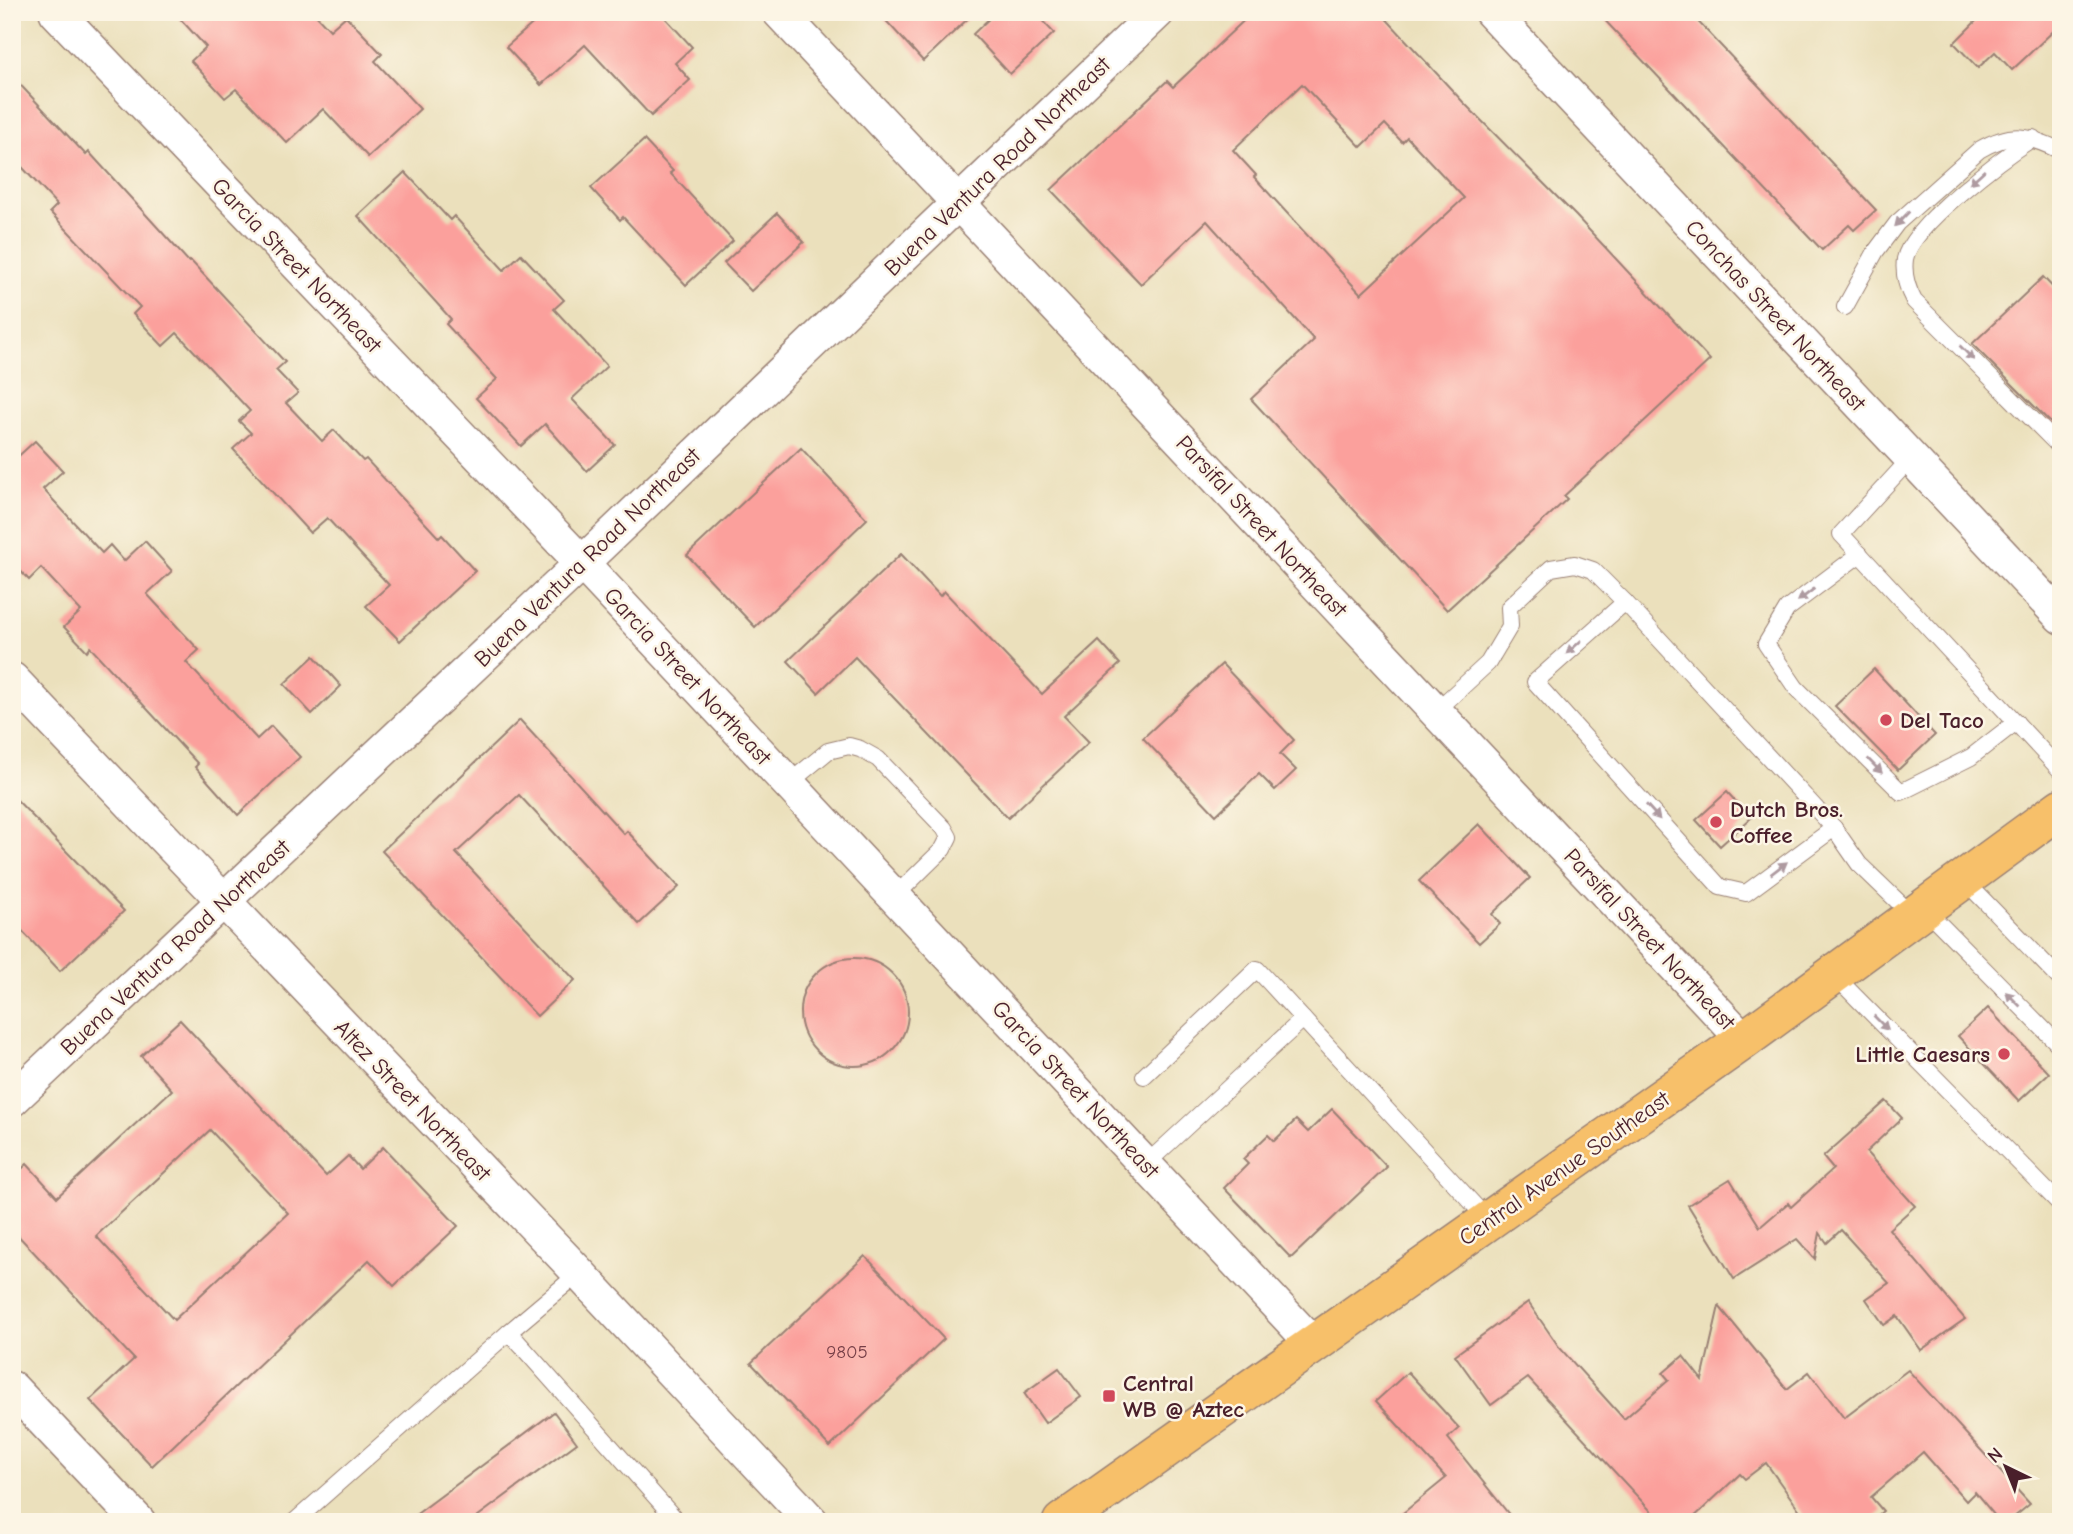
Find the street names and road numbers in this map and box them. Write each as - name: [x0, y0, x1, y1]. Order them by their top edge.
- street label: Buena Ventura Road Northeast: [879, 50, 1117, 282]
- street label: Garcia Street Northeast: [206, 172, 388, 359]
- street label: Conchas Street Northeast: [1680, 214, 1872, 418]
- street label: Parsifal Street Northeast: [1170, 430, 1354, 624]
- street label: Buena Ventura Road Northeast: [469, 441, 707, 673]
- street label: Garcia Street Northeast: [598, 582, 778, 772]
- street label: Buena Ventura Road Northeast: [55, 833, 297, 1061]
- street label: Parsifal Street Northeast: [1558, 843, 1742, 1037]
- street label: Garcia Street Northeast: [986, 995, 1166, 1185]
- street label: Altez Street Northeast: [329, 1014, 498, 1188]
- street label: Central Avenue Southeast: [1454, 1085, 1676, 1251]

